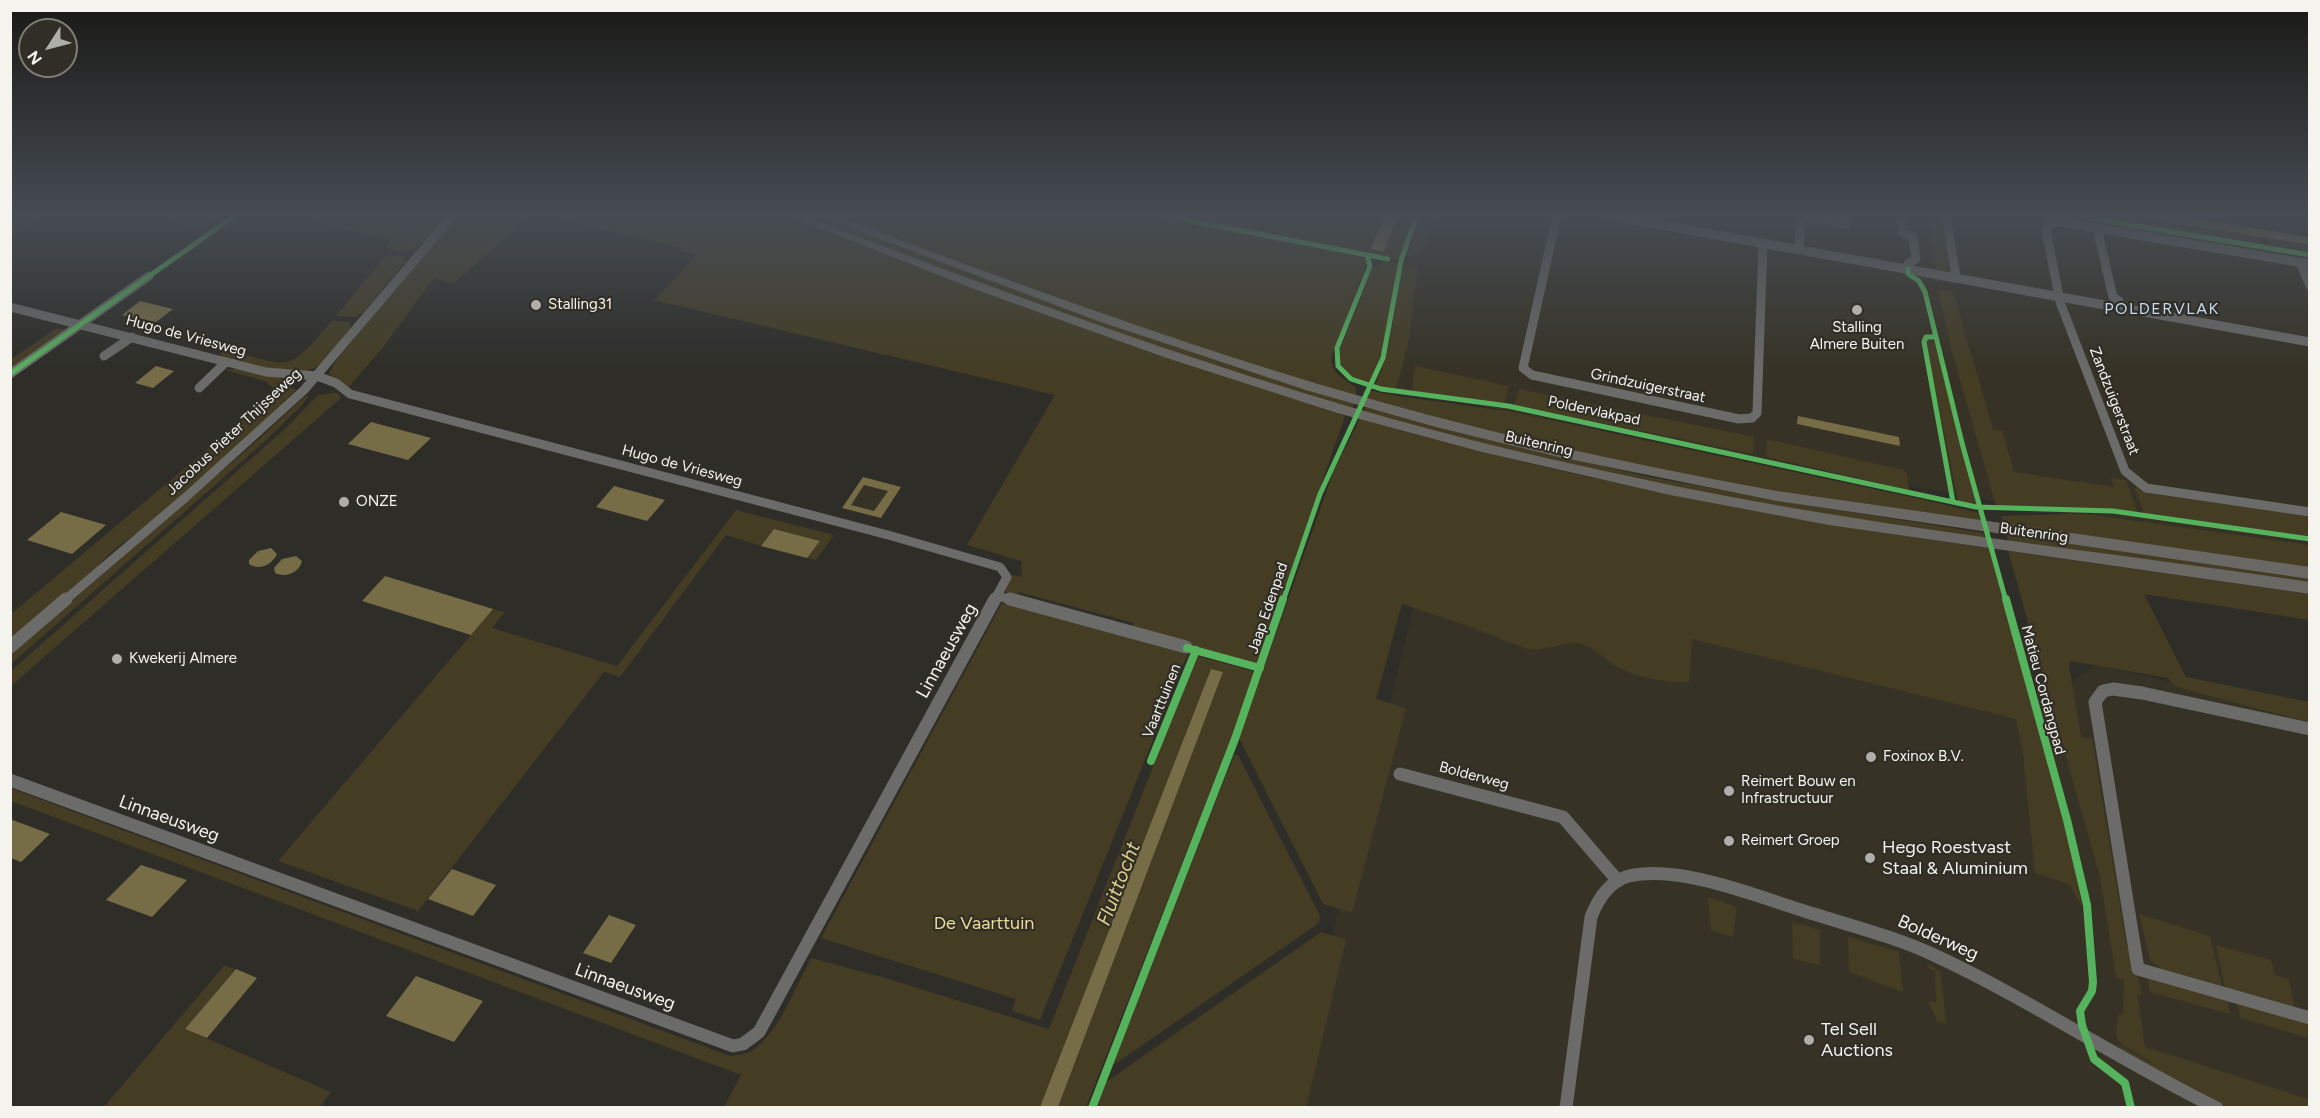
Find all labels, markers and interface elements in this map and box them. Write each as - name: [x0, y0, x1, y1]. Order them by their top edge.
- north arrow: [18, 18, 78, 78]
- text: N: [23, 47, 46, 68]
- place label: Stalling31: [548, 296, 612, 314]
- marker: Stalling31: [529, 298, 543, 312]
- district label: POLDERVLAK: [2104, 299, 2220, 319]
- marker: Stalling Almere Buiten: [1850, 303, 1864, 317]
- street label: Hugo de Vriesweg: [124, 311, 248, 361]
- place label: Stalling Almere Buiten: [1810, 319, 1904, 354]
- street label: Zandzuigerstraat: [2085, 344, 2143, 458]
- street label: Jacobus Pieter Thijsseweg: [163, 365, 305, 499]
- street label: Grindzuigerstraat: [1589, 365, 1707, 407]
- street label: Poldervlakpad: [1546, 392, 1642, 430]
- street label: Buitenring: [1503, 427, 1575, 461]
- street label: Hugo de Vriesweg: [620, 441, 744, 491]
- place label: ONZE: [356, 493, 398, 511]
- marker: ONZE: [337, 495, 351, 509]
- street label: Buitenring: [1999, 519, 2069, 547]
- street label: Jaap Edenpad: [1244, 560, 1292, 656]
- street label: Linnaeusweg: [912, 600, 982, 702]
- street label: Matieu Cordangpad: [2017, 623, 2069, 757]
- place label: Kwekerij Almere: [129, 650, 237, 668]
- marker: Kwekerij Almere: [110, 652, 124, 666]
- street label: Vaarttuinen: [1139, 661, 1185, 741]
- place label: Foxinox B.V.: [1883, 748, 1964, 766]
- marker: Foxinox B.V.: [1864, 750, 1878, 764]
- street label: Bolderweg: [1437, 758, 1511, 794]
- place label: Reimert Bouw en Infrastructuur: [1741, 773, 1856, 808]
- marker: Reimert Bouw en Infrastructuur: [1722, 784, 1736, 798]
- street label: Linnaeusweg: [116, 791, 222, 847]
- place label: Reimert Groep: [1741, 832, 1840, 850]
- marker: Reimert Groep: [1722, 834, 1736, 848]
- place label: Hego Roestvast Staal & Aluminium: [1882, 837, 2028, 880]
- water label: Fluittocht: [1092, 839, 1146, 929]
- marker: Hego Roestvast Staal & Aluminium: [1863, 851, 1877, 865]
- street label: Bolderweg: [1894, 911, 1982, 965]
- park label: De Vaarttuin: [934, 913, 1034, 935]
- street label: Linnaeusweg: [572, 959, 678, 1015]
- place label: Tel Sell Auctions: [1821, 1019, 1893, 1062]
- marker: Tel Sell Auctions: [1802, 1033, 1816, 1047]

